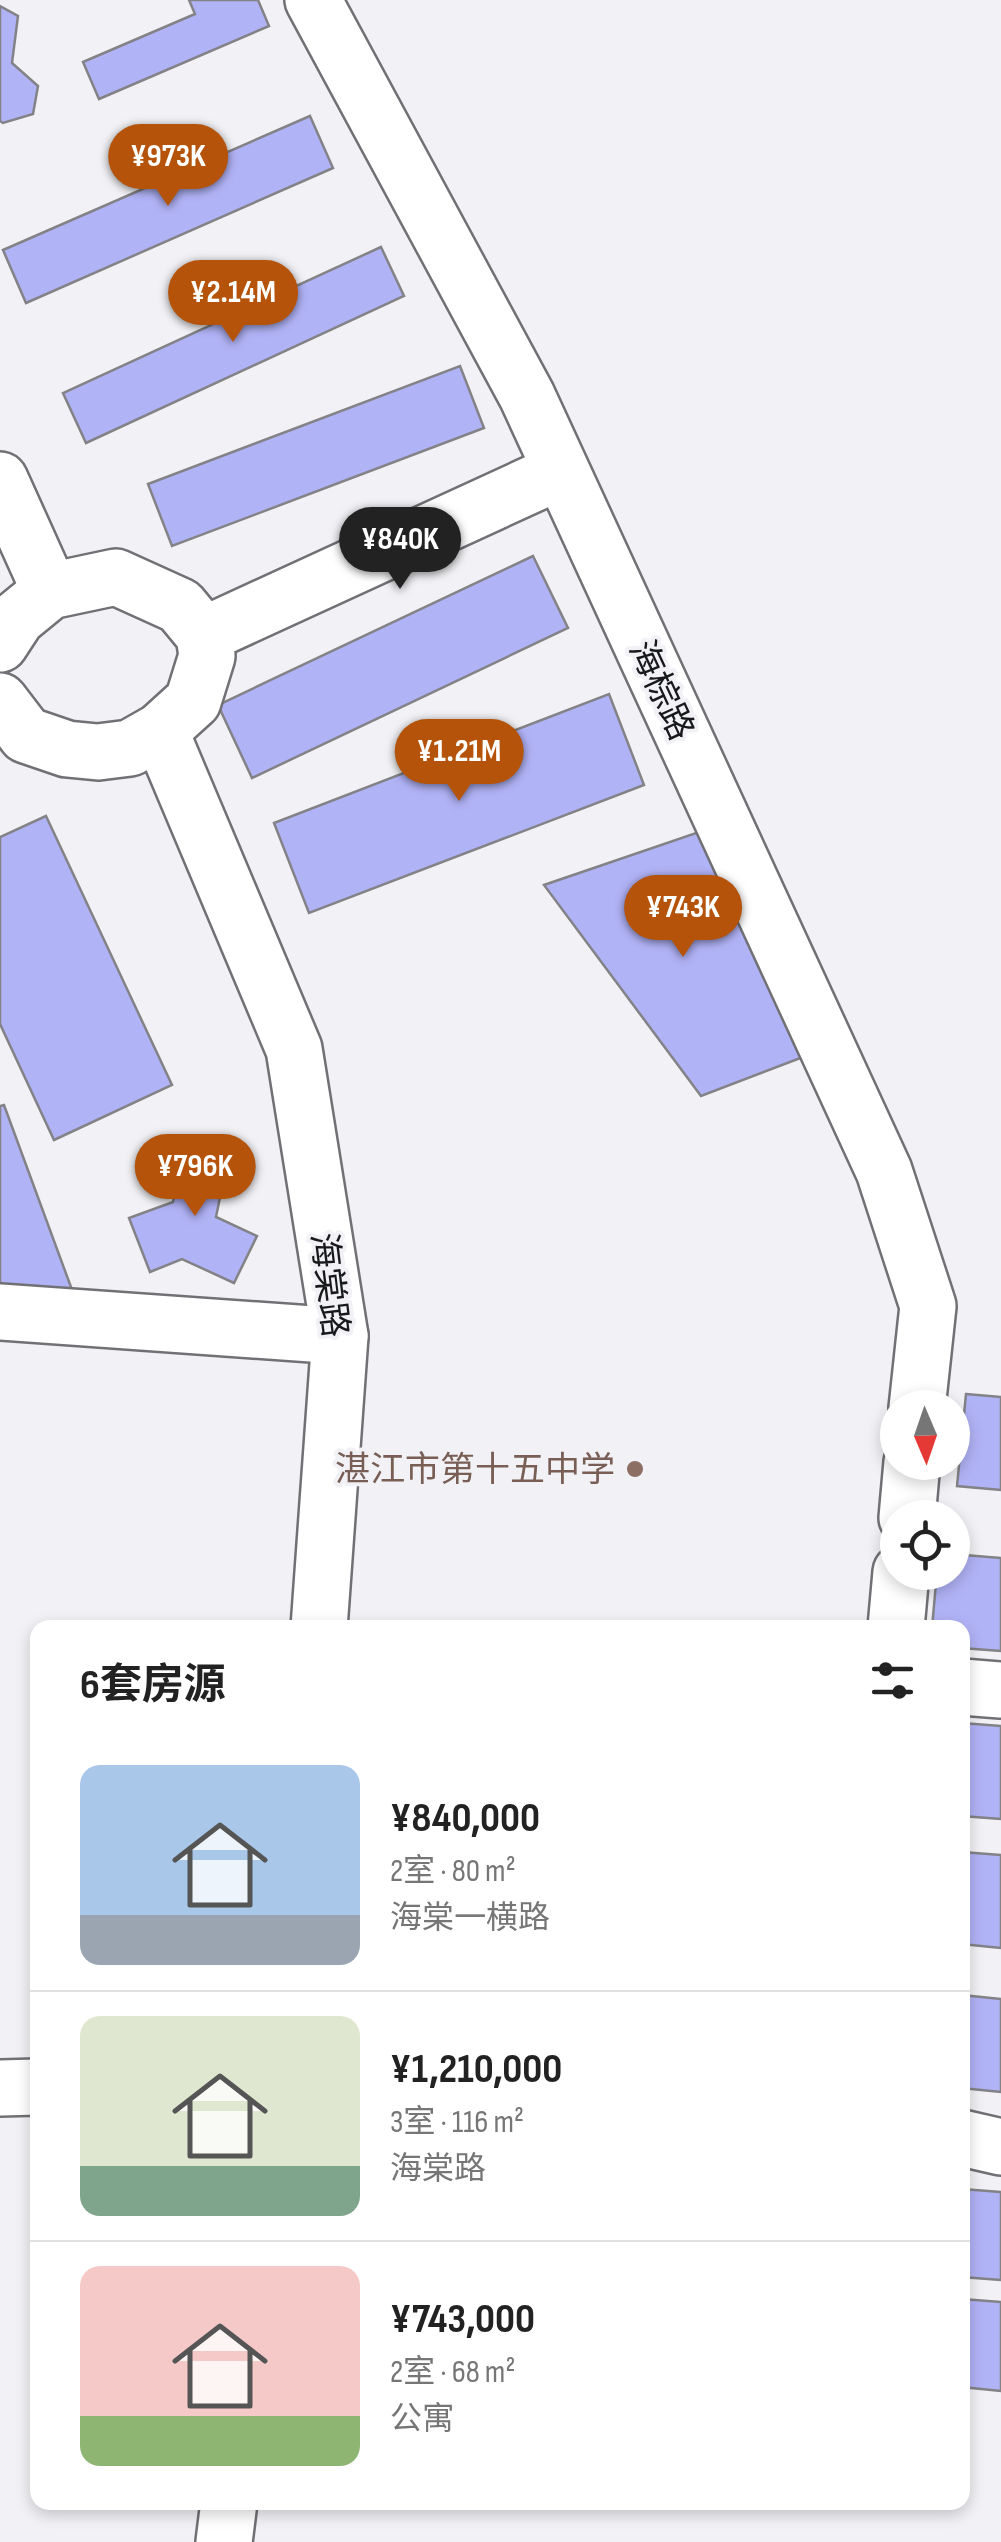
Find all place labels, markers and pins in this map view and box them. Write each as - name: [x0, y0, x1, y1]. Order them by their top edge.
- pin: ¥973K: [98, 124, 238, 209]
- pin: ¥2.14M: [152, 260, 314, 345]
- pin: ¥840K: [330, 507, 470, 592]
- pin: ¥1.21M: [378, 719, 540, 804]
- pin: ¥743K: [613, 875, 753, 960]
- pin: ¥796K: [125, 1134, 265, 1219]
- place label: 湛江市第十五中学: [335, 1449, 615, 1492]
- marker: 湛江市第十五中学: [624, 1458, 646, 1480]

